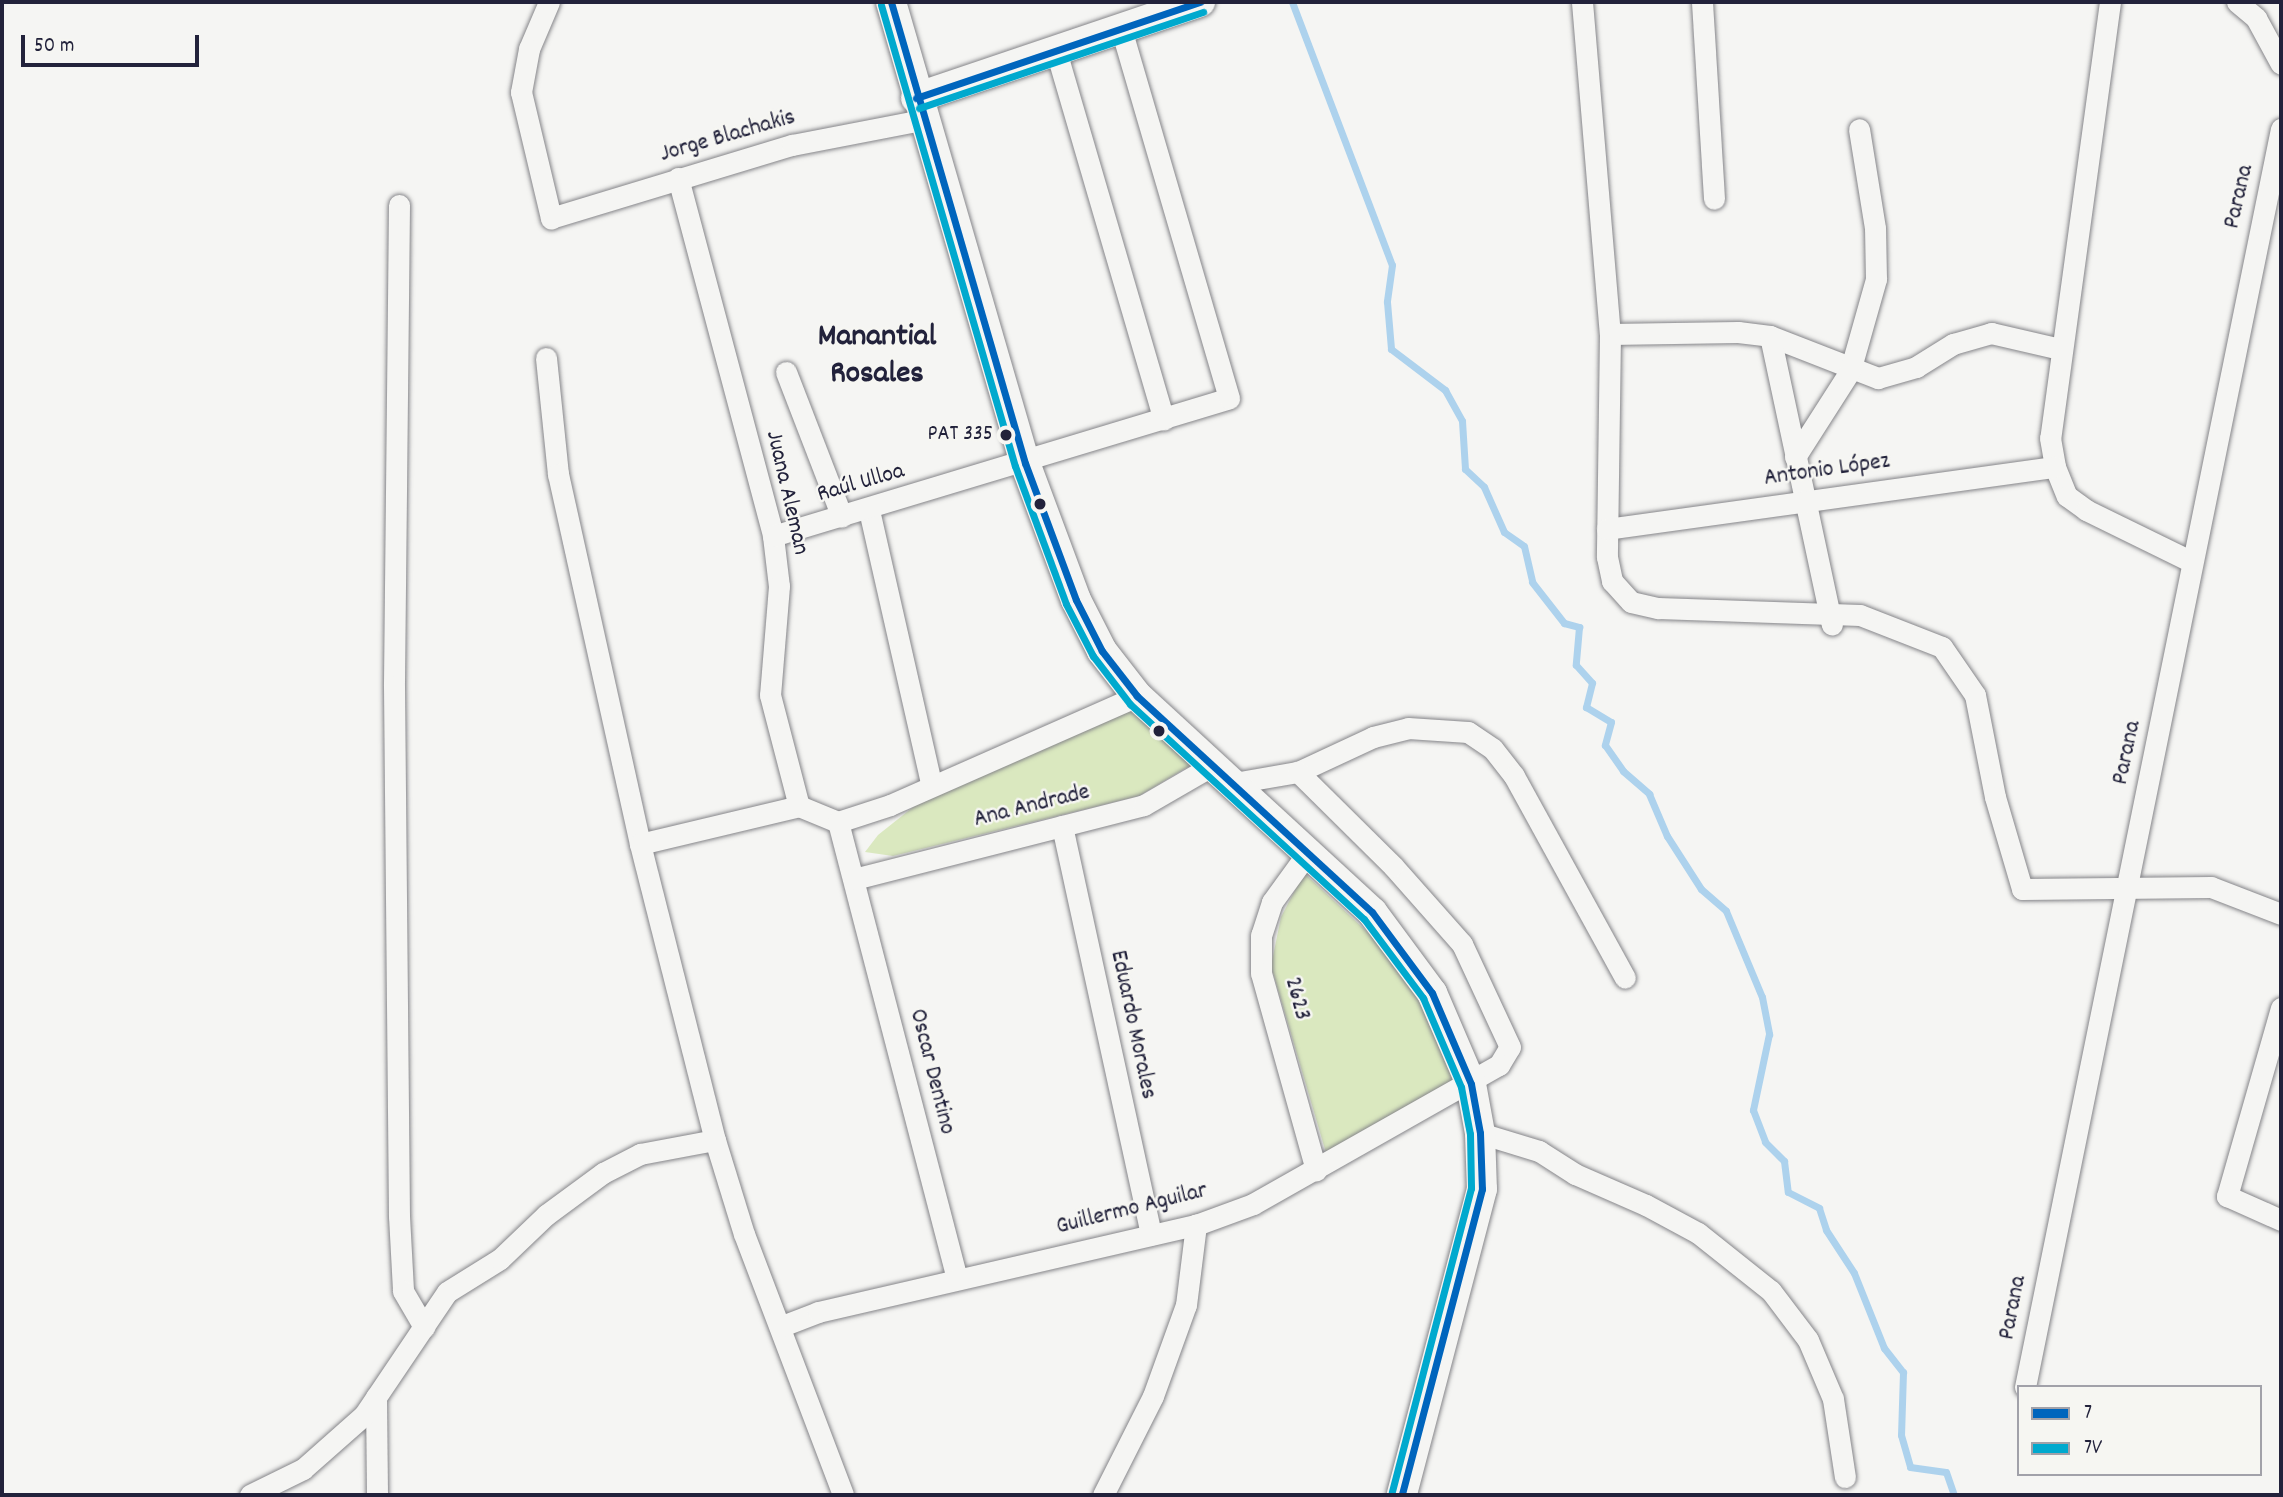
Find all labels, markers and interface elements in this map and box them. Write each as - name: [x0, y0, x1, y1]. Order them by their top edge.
- scale bar: [24, 21, 203, 65]
- text: 50 m: [34, 32, 74, 62]
- street label: Jorge Blachakis: [657, 104, 799, 170]
- street label: Parana: [2219, 162, 2261, 232]
- district label: Manantial Rosales: [818, 320, 936, 395]
- place label: PAT 335: [927, 422, 993, 448]
- street label: Juana Aleman: [758, 428, 814, 558]
- marker: PAT 335: [999, 428, 1013, 442]
- street label: Antonio López: [1762, 448, 1892, 494]
- street label: Raúl Ulloa: [814, 458, 908, 510]
- unlabelled marker: [1033, 497, 1047, 511]
- street label: Parana: [2107, 718, 2149, 788]
- unlabelled marker: [1152, 724, 1166, 738]
- street label: Ana Andrade: [971, 779, 1093, 835]
- street label: Eduardo Morales: [1102, 948, 1162, 1102]
- street label: 2623: [1276, 974, 1316, 1024]
- street label: Oscar Dentino: [902, 1006, 960, 1138]
- street label: Guillermo Aguilar: [1053, 1177, 1211, 1243]
- street label: Parana: [1994, 1274, 2034, 1342]
- legend: [2017, 1385, 2262, 1476]
- text: 7: [2084, 1399, 2092, 1429]
- text: 7V: [2084, 1434, 2102, 1464]

